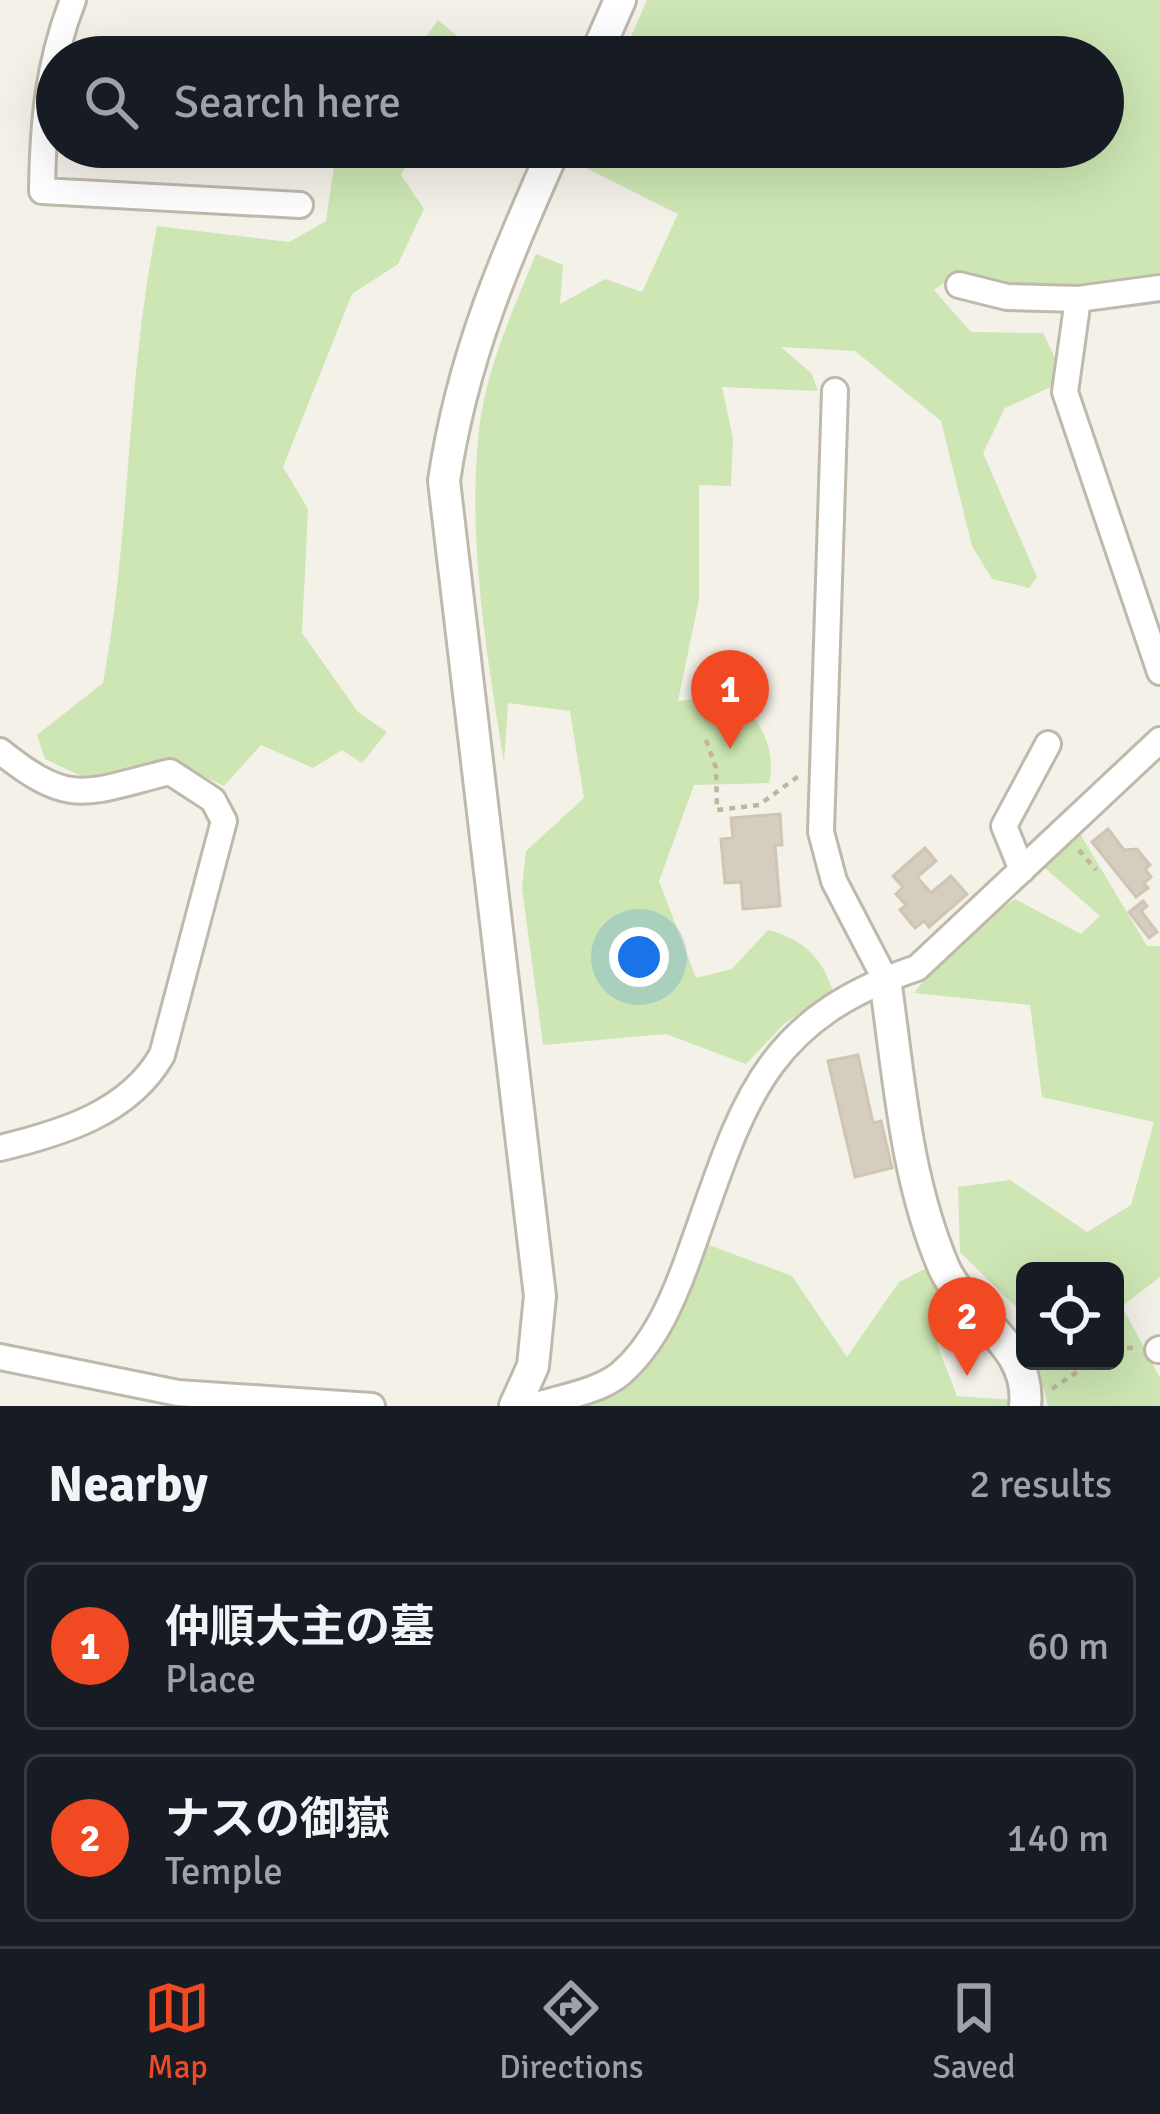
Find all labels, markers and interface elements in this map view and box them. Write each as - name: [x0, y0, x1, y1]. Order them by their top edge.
- search box: [36, 36, 1124, 168]
- icon: search: [78, 69, 144, 135]
- text: Search here: [174, 75, 401, 130]
- pin: 1: [691, 650, 769, 749]
- your location: [609, 927, 669, 987]
- map controls: [1016, 1262, 1124, 1370]
- button: locate: [1016, 1262, 1124, 1370]
- pin: 2: [928, 1277, 1006, 1376]
- text: Nearby: [48, 1453, 208, 1516]
- text: 2 results: [969, 1460, 1112, 1508]
- text: 仲順大主の墓: [165, 1600, 435, 1655]
- text: 1: [79, 1622, 101, 1670]
- text: 60 m: [1027, 1622, 1109, 1670]
- text: Place: [165, 1655, 256, 1703]
- text: ナスの御嶽: [165, 1792, 390, 1847]
- text: 2: [79, 1814, 101, 1862]
- text: 140 m: [1006, 1814, 1109, 1862]
- text: Temple: [165, 1847, 283, 1895]
- tab: Map: [144, 1975, 210, 2088]
- tab: Directions: [499, 1975, 644, 2088]
- tab: Saved: [932, 1975, 1016, 2088]

